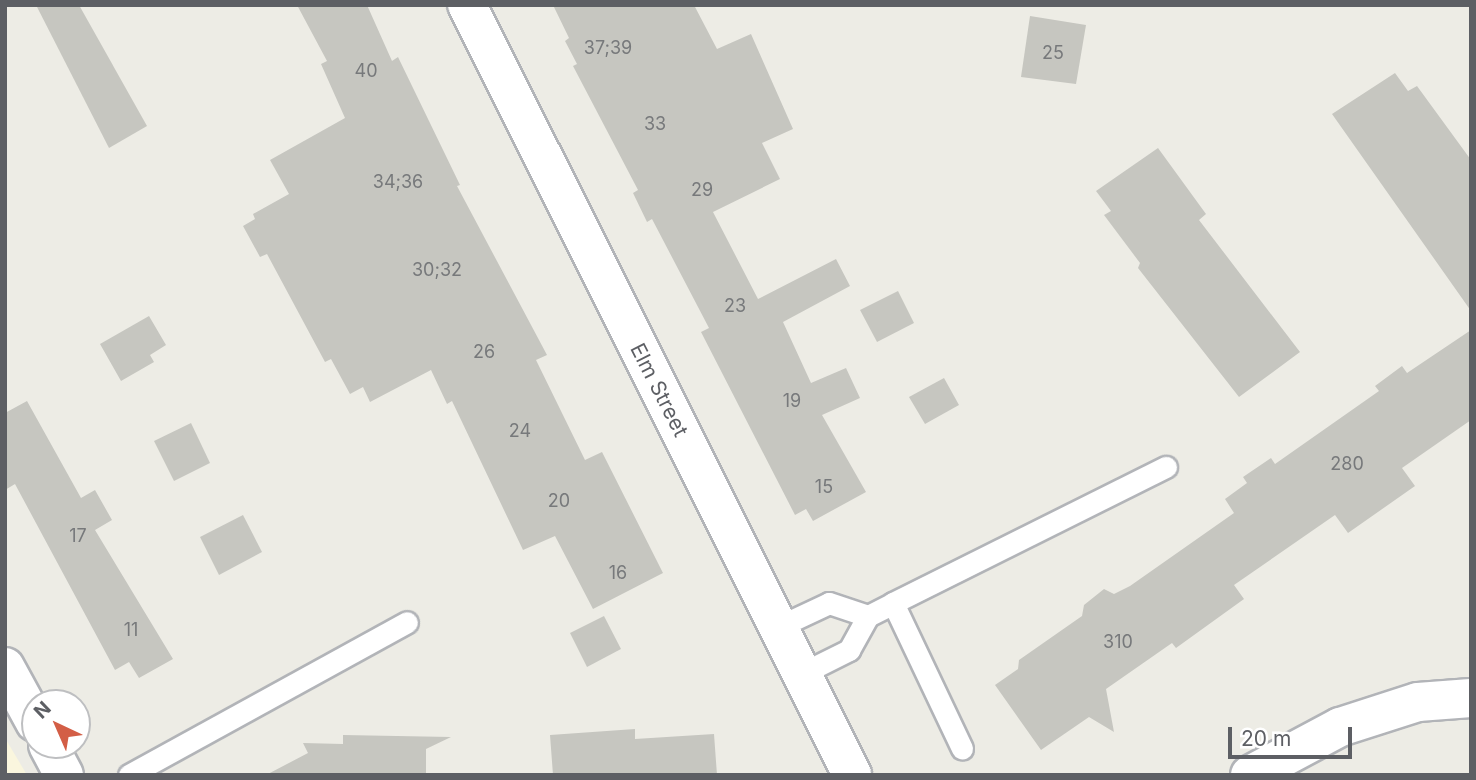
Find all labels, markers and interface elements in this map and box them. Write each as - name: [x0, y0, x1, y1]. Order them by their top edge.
- house number: 37;39: [584, 37, 632, 59]
- house number: 25: [1042, 42, 1064, 64]
- house number: 40: [355, 60, 377, 82]
- house number: 33: [644, 113, 666, 135]
- house number: 34;36: [373, 171, 423, 193]
- house number: 29: [691, 179, 713, 201]
- house number: 30;32: [412, 259, 462, 281]
- house number: 23: [724, 295, 746, 317]
- street label: Elm Street: [625, 339, 693, 441]
- house number: 26: [473, 341, 495, 363]
- house number: 19: [783, 390, 801, 412]
- house number: 24: [509, 420, 531, 442]
- house number: 280: [1330, 453, 1364, 475]
- house number: 15: [815, 476, 833, 498]
- house number: 20: [548, 490, 570, 512]
- house number: 17: [69, 525, 87, 547]
- house number: 16: [609, 562, 627, 584]
- house number: 11: [124, 619, 138, 641]
- house number: 310: [1103, 631, 1133, 653]
- north arrow: [21, 689, 91, 759]
- text: N: [29, 697, 56, 723]
- scale bar: [1231, 714, 1355, 758]
- text: 20 m: [1241, 726, 1291, 751]

